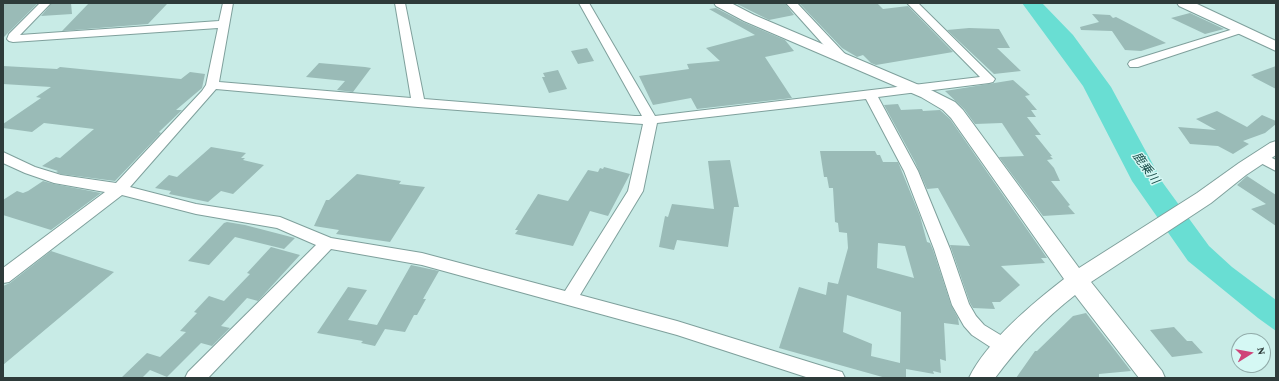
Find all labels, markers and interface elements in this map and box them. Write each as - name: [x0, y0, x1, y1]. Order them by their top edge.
- water label: 鹿乗川: [1130, 149, 1162, 187]
- north arrow: [1231, 333, 1271, 373]
- text: N: [1255, 346, 1268, 356]

